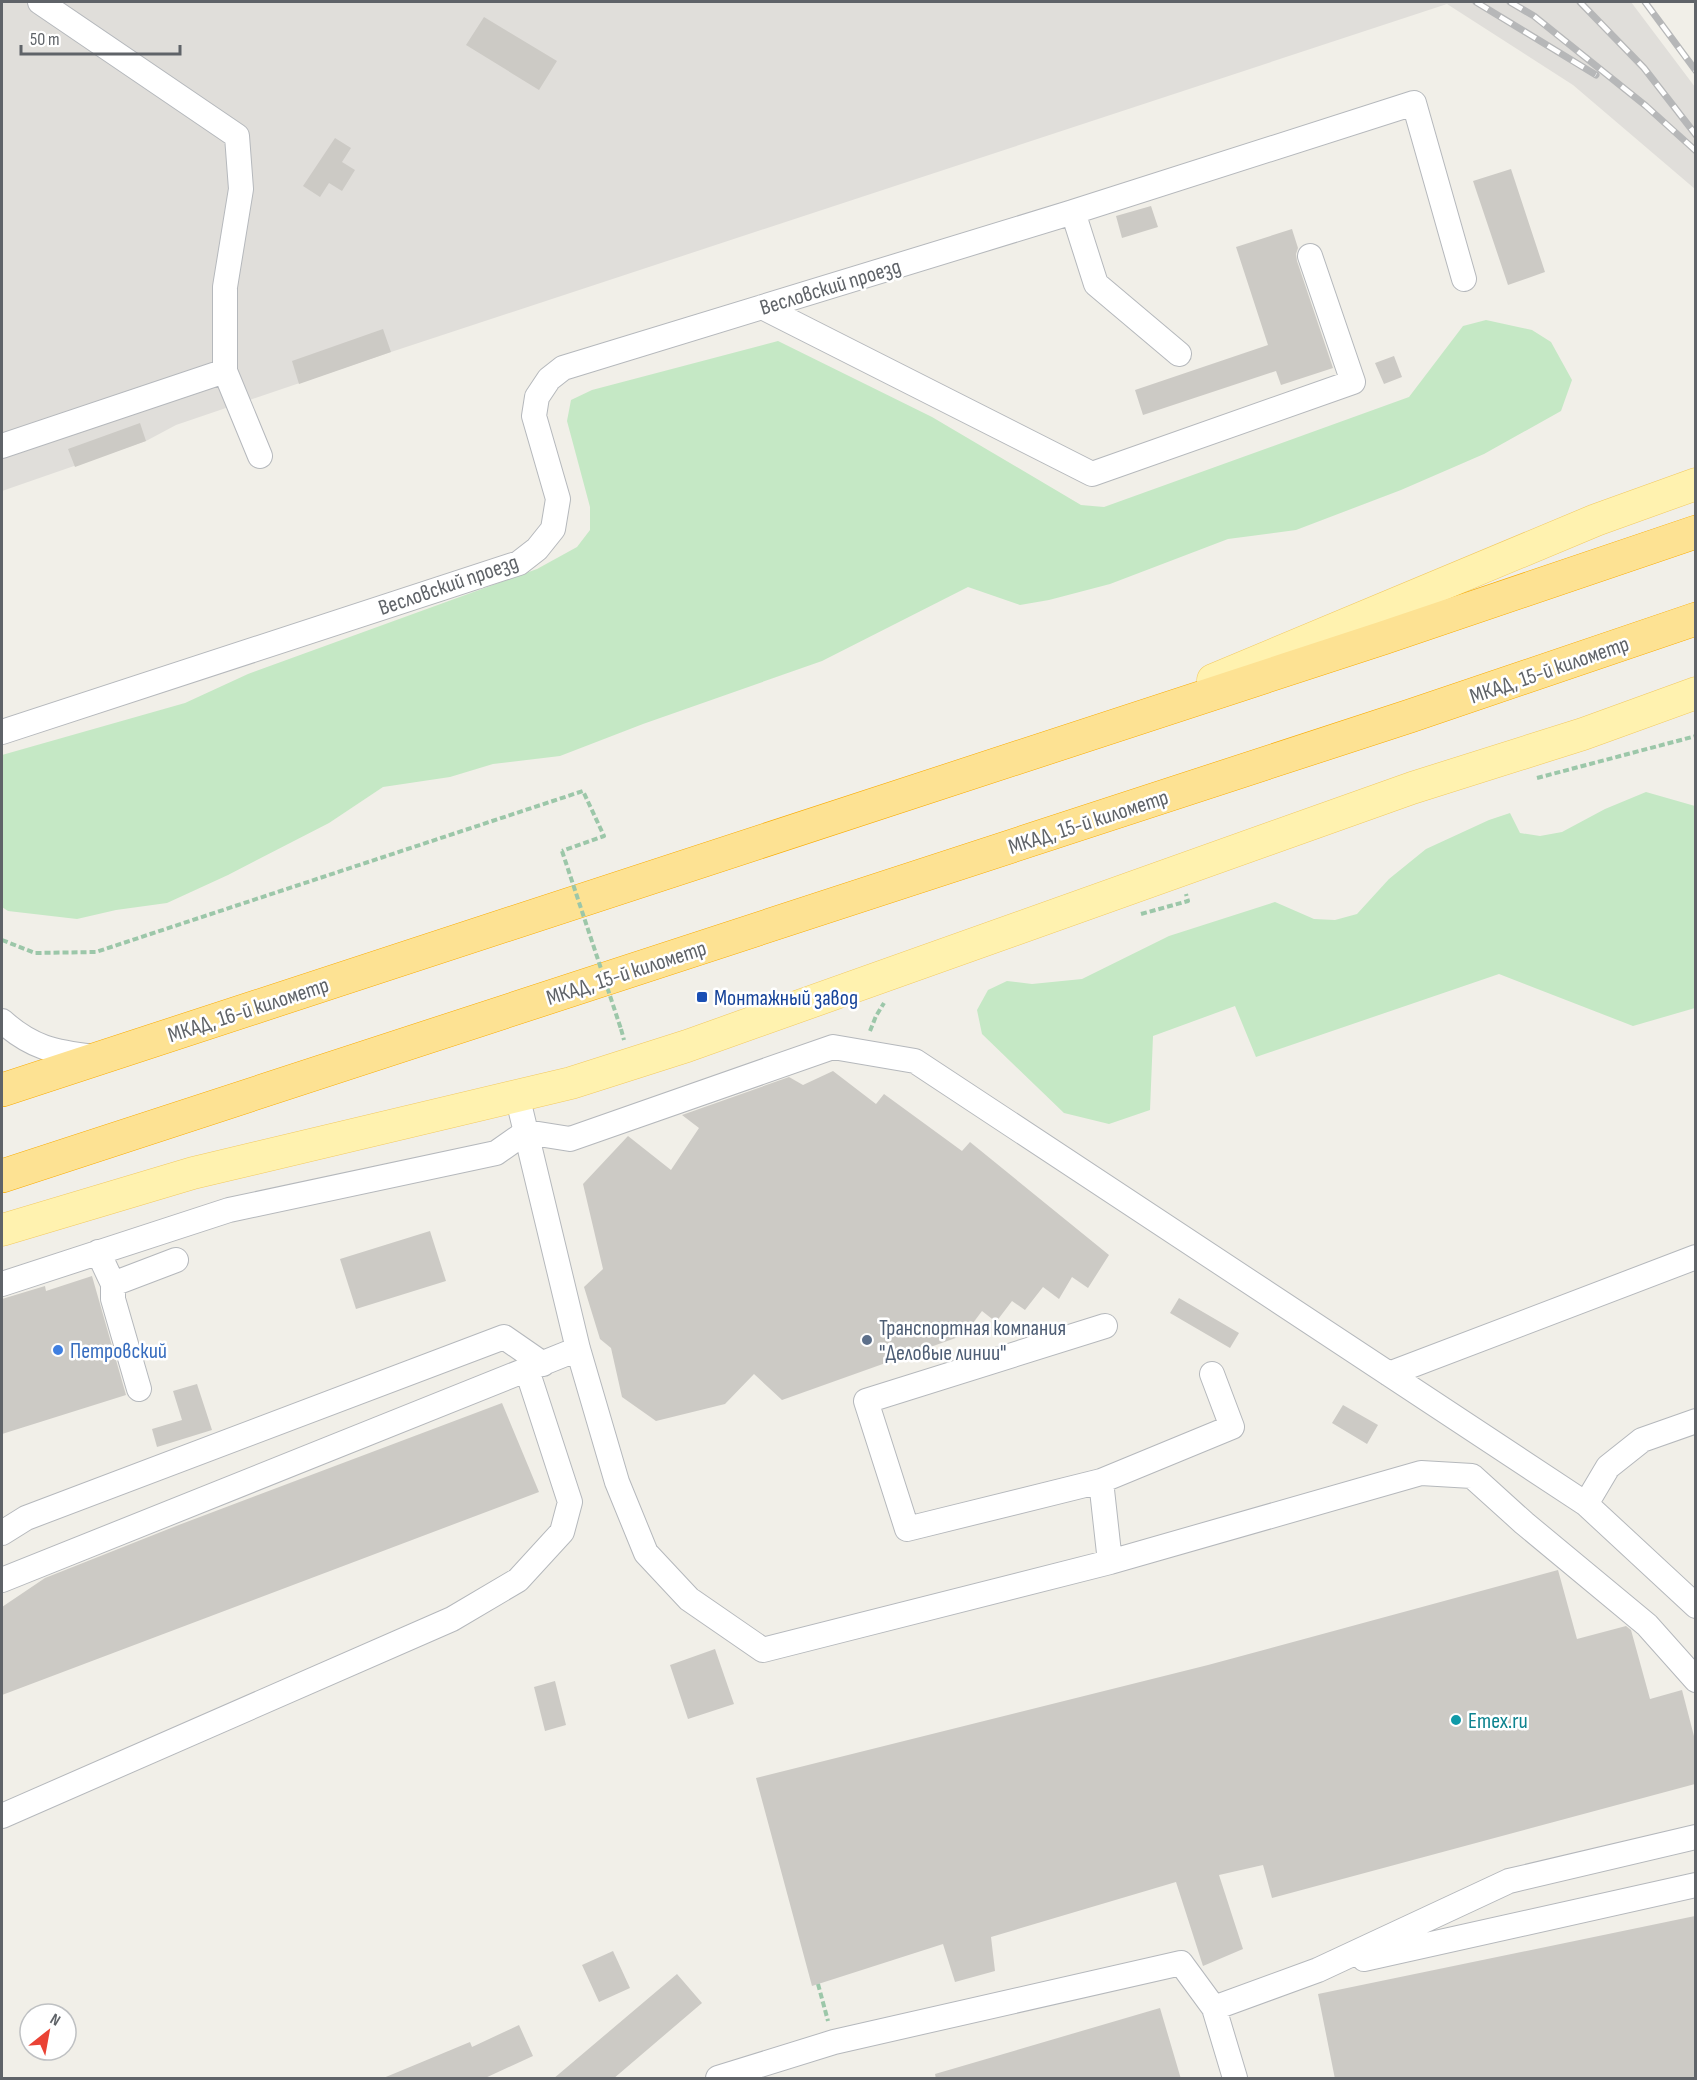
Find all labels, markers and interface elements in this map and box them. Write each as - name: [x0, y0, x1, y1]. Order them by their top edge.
- scale bar: [21, 18, 180, 56]
- text: 50 m: [30, 29, 60, 50]
- street label: Весловский проезд: [757, 253, 904, 322]
- street label: Весловский проезд: [375, 549, 522, 622]
- street label: МКАД, 15-й километр: [1466, 631, 1633, 710]
- street label: МКАД, 15-й километр: [1005, 784, 1172, 861]
- street label: МКАД, 15-й километр: [543, 935, 710, 1012]
- street label: МКАД, 16-й километр: [165, 972, 332, 1049]
- place label: Монтажный завод: [714, 985, 858, 1012]
- marker: Монтажный завод: [695, 990, 709, 1004]
- place label: Транспортная компания "Деловые линии": [879, 1315, 1066, 1367]
- marker: Транспортная компания "Деловые линии": [860, 1333, 874, 1347]
- place label: Петровский: [70, 1338, 167, 1365]
- marker: Петровский: [51, 1343, 65, 1357]
- place label: Emex.ru: [1468, 1708, 1528, 1735]
- marker: Emex.ru: [1449, 1713, 1463, 1727]
- north arrow: [18, 2002, 78, 2062]
- text: N: [46, 2010, 64, 2031]

